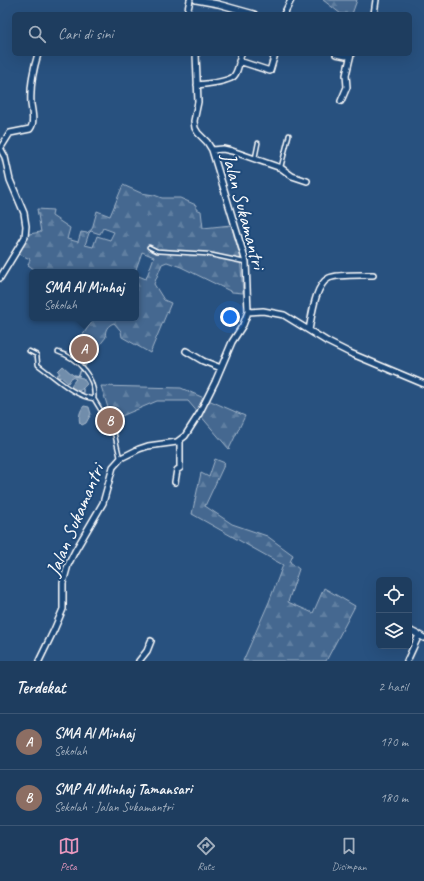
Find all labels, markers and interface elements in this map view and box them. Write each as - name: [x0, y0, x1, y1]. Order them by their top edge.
- search box: [12, 12, 412, 56]
- icon: search: [26, 23, 48, 45]
- text: Cari di sini: [58, 25, 113, 44]
- street label: Jalan Sukamantri: [216, 149, 272, 274]
- popup: [29, 269, 139, 321]
- text: SMA Al Minhaj: [44, 278, 124, 297]
- text: Sekolah: [44, 297, 77, 313]
- your location: [220, 307, 240, 327]
- pin: A: [71, 334, 97, 364]
- pin: B: [97, 406, 123, 436]
- street label: Jalan Sukamantri: [40, 458, 111, 581]
- map controls: [376, 577, 412, 649]
- button: locate: [376, 577, 412, 613]
- button: layers: [376, 613, 412, 649]
- text: Terdekat: [16, 677, 66, 698]
- text: 2 hasil: [378, 679, 408, 695]
- text: SMA Al Minhaj: [54, 724, 135, 743]
- text: A: [26, 734, 32, 750]
- text: 170 m: [380, 734, 408, 750]
- text: Sekolah: [54, 743, 87, 759]
- text: SMP Al Minhaj Tamansari: [54, 780, 192, 799]
- text: B: [26, 790, 32, 806]
- text: 180 m: [380, 790, 408, 806]
- text: Sekolah · Jalan Sukamantri: [54, 799, 173, 815]
- tab: Peta: [58, 835, 80, 873]
- tab: Rute: [195, 835, 217, 873]
- tab: Disimpan: [332, 835, 366, 873]

